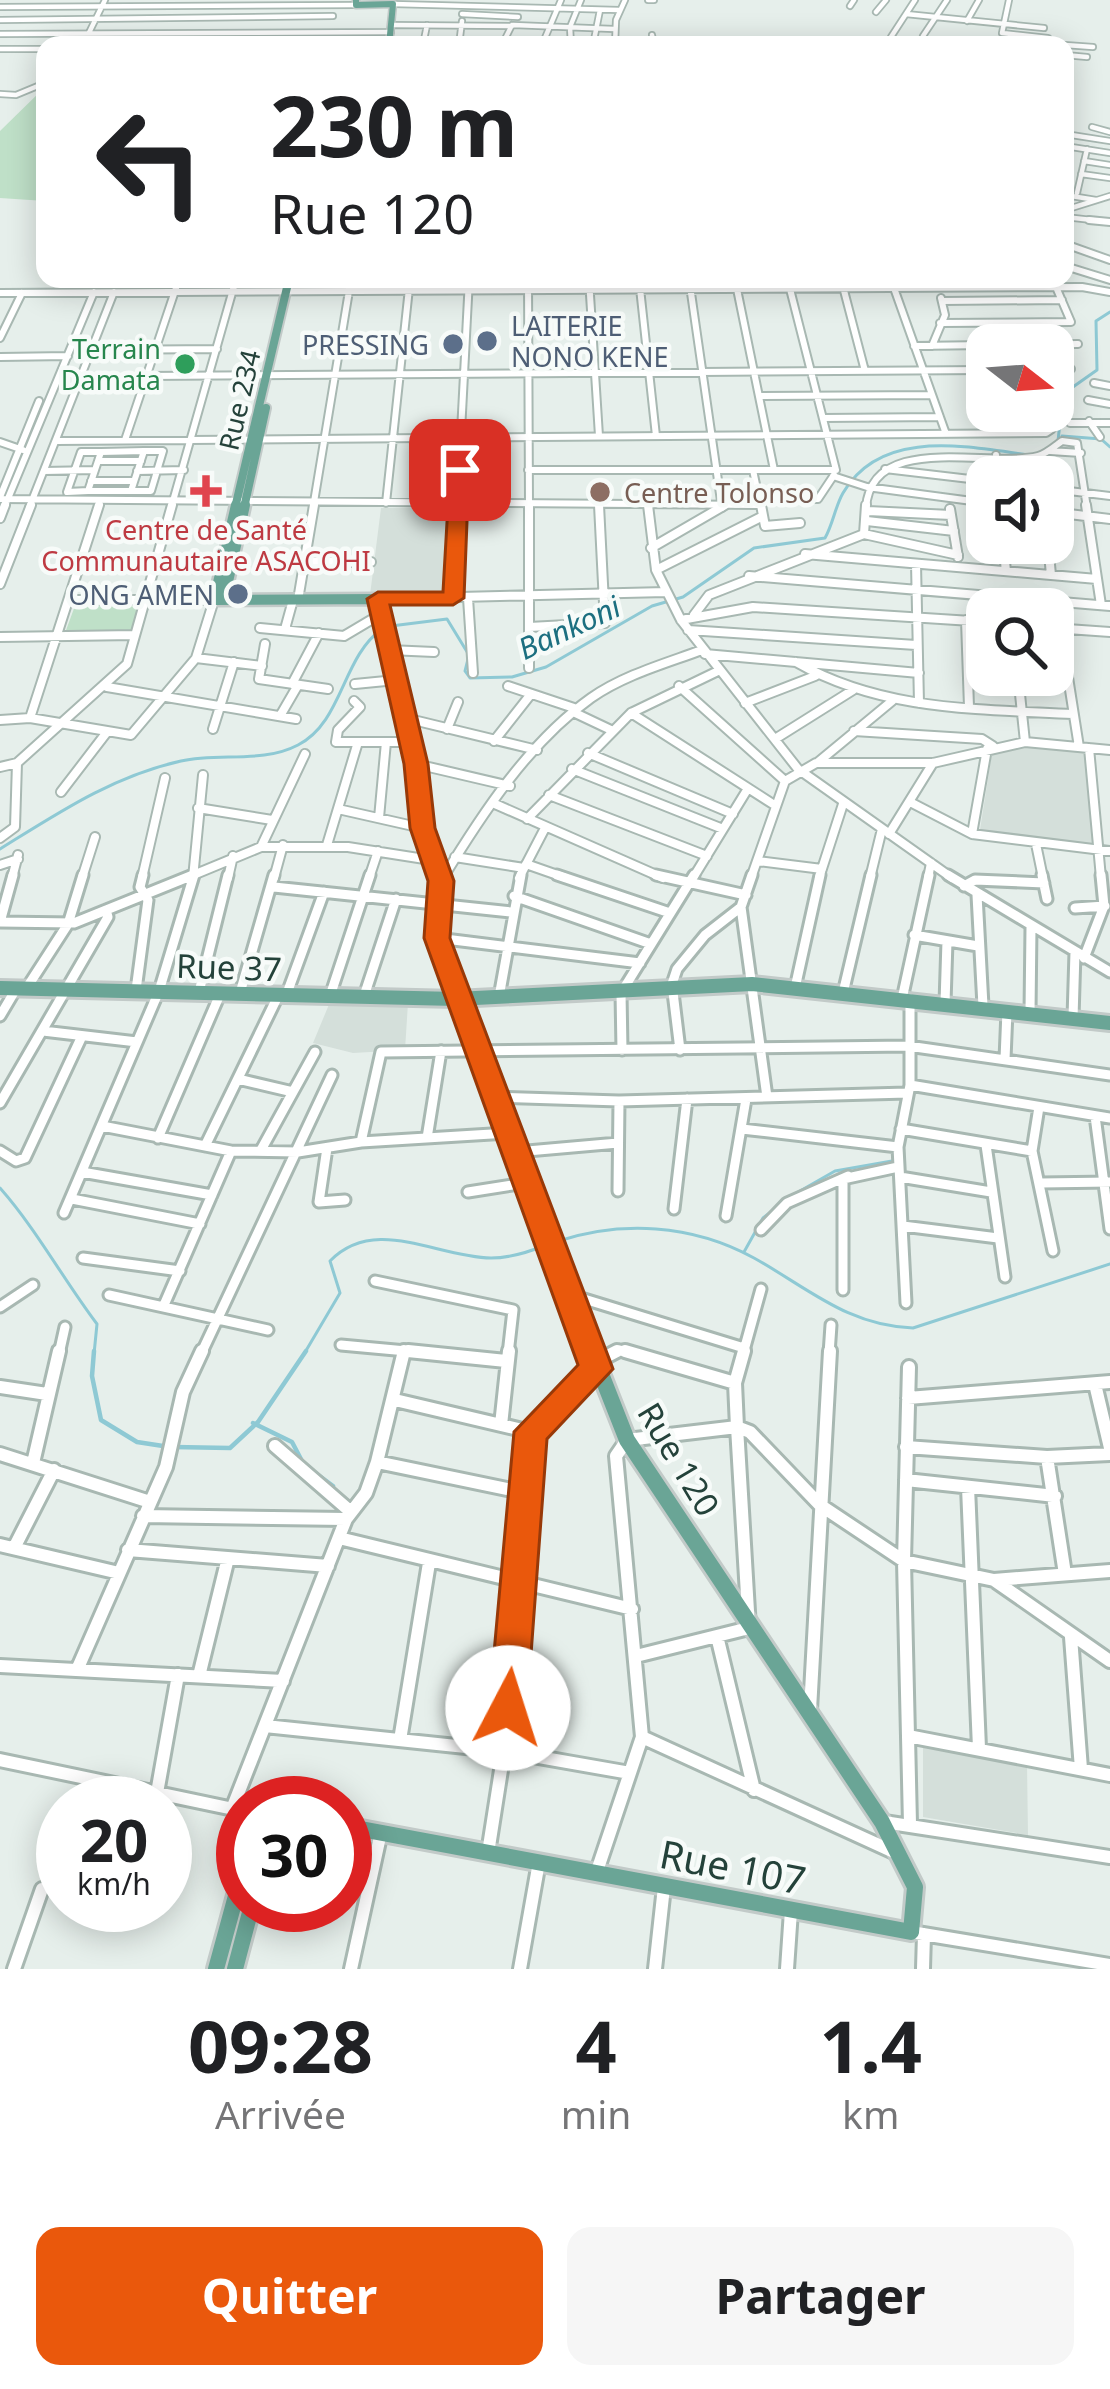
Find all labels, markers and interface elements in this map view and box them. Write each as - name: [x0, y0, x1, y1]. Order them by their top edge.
- text: 230 m: [270, 67, 518, 182]
- icon: left: [72, 84, 228, 240]
- text: Rue 120: [270, 176, 474, 250]
- place label: LAITERIE NONO KENE: [511, 307, 669, 375]
- north arrow: [966, 324, 1074, 432]
- map controls: [966, 324, 1074, 696]
- place label: PRESSING: [302, 326, 429, 363]
- marker: LAITERIE NONO KENE: [474, 328, 500, 354]
- place label: Terrain Damata: [61, 330, 161, 398]
- marker: PRESSING: [440, 331, 466, 357]
- street label: Rue 234: [209, 346, 269, 454]
- marker: Terrain Damata: [172, 351, 198, 377]
- pin: [409, 419, 511, 521]
- icon: arrive: [427, 437, 493, 503]
- button: sound: [966, 456, 1074, 564]
- place label: Centre Tolonso: [624, 474, 814, 511]
- marker: Centre de Santé Communautaire ASACOHI: [190, 475, 222, 507]
- marker: Centre Tolonso: [587, 479, 613, 505]
- place label: Centre de Santé Communautaire ASACOHI: [41, 511, 371, 579]
- place label: ONG AMEN: [68, 576, 214, 613]
- marker: ONG AMEN: [225, 581, 251, 607]
- water label: Bankoni: [511, 585, 628, 669]
- button: search: [966, 588, 1074, 696]
- street label: Rue 37: [175, 943, 283, 991]
- street label: Rue 120: [628, 1394, 730, 1524]
- position arrow: [445, 1645, 571, 1771]
- speed limit sign: 30: [216, 1776, 372, 1932]
- text: 20: [80, 1798, 148, 1880]
- street label: Rue 107: [656, 1826, 810, 1906]
- text: km/h: [77, 1863, 151, 1904]
- text: 09:28: [188, 1996, 373, 2094]
- text: 4: [576, 1996, 617, 2094]
- text: 1.4: [819, 1996, 922, 2094]
- text: Arrivée: [215, 2087, 346, 2140]
- text: min: [561, 2087, 631, 2140]
- text: km: [842, 2087, 899, 2140]
- button: Quitter: [36, 2227, 543, 2365]
- button: Partager: [567, 2227, 1074, 2365]

